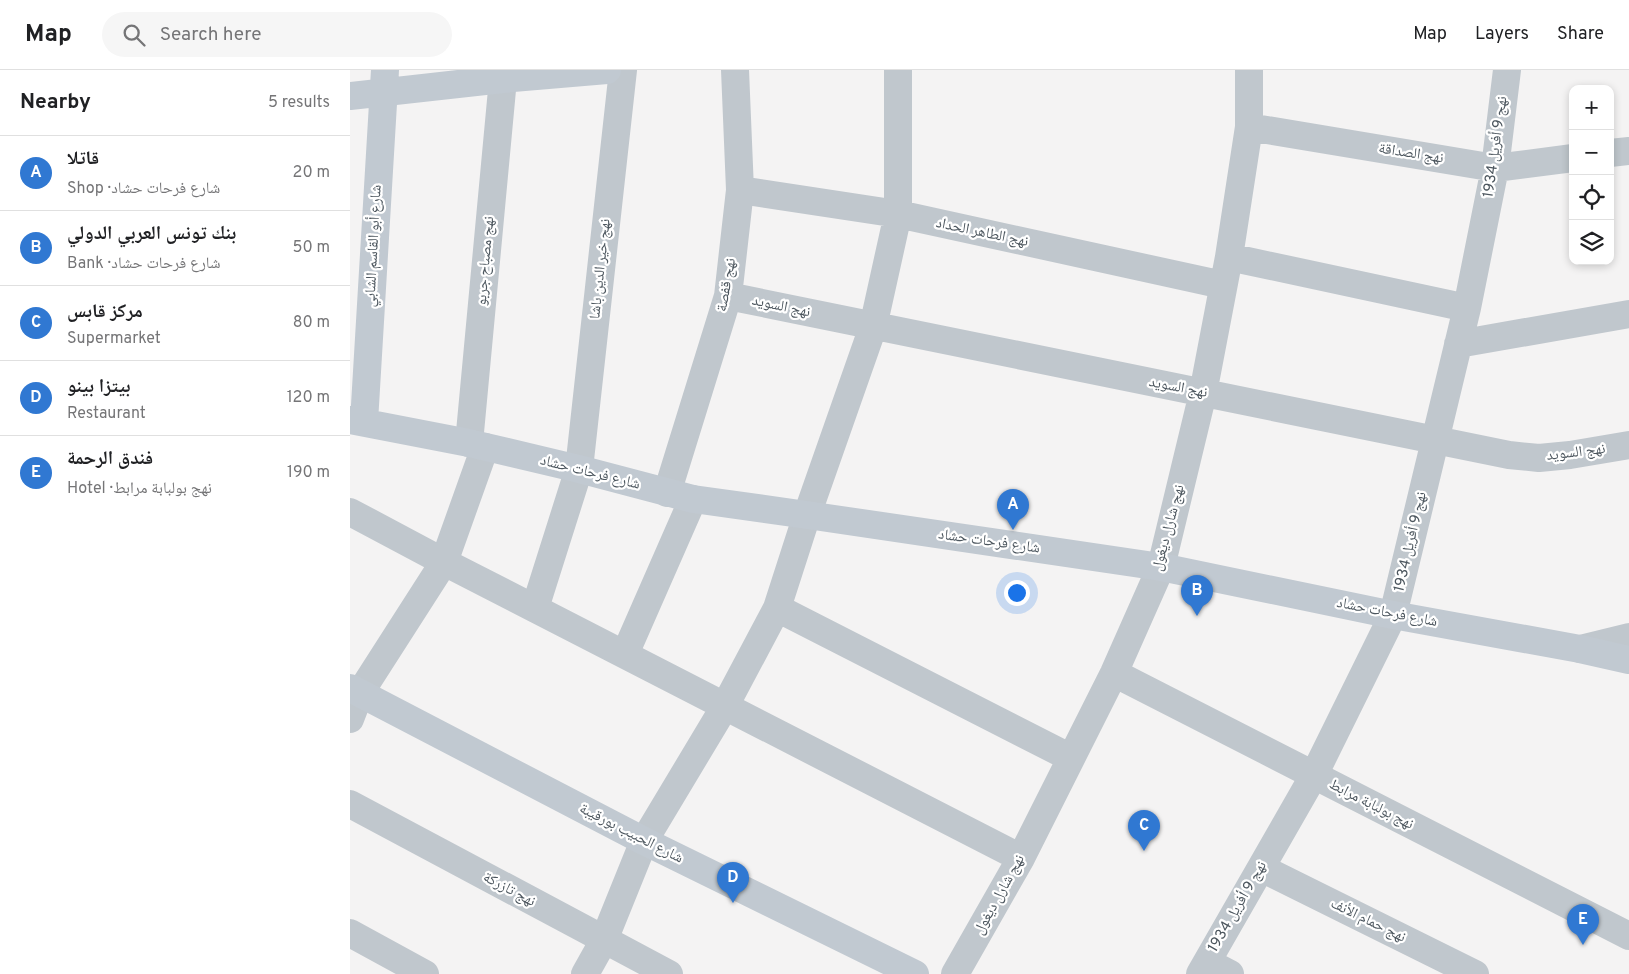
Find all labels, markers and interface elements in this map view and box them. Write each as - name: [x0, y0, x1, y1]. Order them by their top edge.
- search box: [102, 12, 452, 57]
- text: Map: [25, 20, 72, 50]
- icon: search: [120, 21, 148, 49]
- text: Search here: [160, 23, 261, 47]
- text: Map: [1413, 23, 1447, 46]
- text: Layers: [1475, 23, 1529, 46]
- text: Share: [1557, 23, 1604, 46]
- map controls: [1569, 85, 1614, 265]
- button: +: [1569, 85, 1614, 130]
- text: Nearby: [20, 89, 91, 116]
- text: 5 results: [268, 93, 330, 113]
- street label: نهج 9 أفريل 1934: [1479, 95, 1513, 199]
- button: −: [1569, 130, 1614, 175]
- street label: نهج الصداقة: [1377, 139, 1445, 169]
- text: قاتلا: [67, 147, 99, 171]
- text: A: [30, 163, 42, 183]
- text: 20 m: [293, 163, 330, 183]
- button: locate: [1569, 175, 1614, 220]
- text: Shop · شارع فرحات حشاد: [67, 179, 220, 199]
- street label: شارع أبو القاسم الشابي: [361, 184, 388, 308]
- street label: نهج الطاهر الحداد: [934, 214, 1030, 252]
- street label: نهج مصباح جربو: [473, 215, 499, 307]
- street label: نهج خير الدين باشا: [586, 218, 616, 320]
- button: layers: [1569, 220, 1614, 265]
- text: بنك تونس العربي الدولي: [67, 222, 236, 246]
- text: B: [30, 238, 42, 258]
- text: 50 m: [293, 238, 330, 258]
- text: Bank · شارع فرحات حشاد: [67, 254, 220, 274]
- street label: نهج قفصة: [713, 257, 741, 313]
- street label: نهج السويد: [750, 292, 812, 322]
- text: مركز قابس: [67, 300, 143, 324]
- text: C: [31, 313, 41, 333]
- text: 80 m: [293, 313, 330, 333]
- text: Supermarket: [67, 329, 161, 349]
- street label: نهج السويد: [1147, 373, 1209, 403]
- text: بيتزا بينو: [67, 375, 130, 399]
- text: D: [30, 388, 42, 408]
- text: 120 m: [287, 388, 330, 408]
- text: Restaurant: [67, 404, 146, 424]
- street label: نهج السويد: [1545, 440, 1607, 466]
- text: فندق الرحمة: [67, 447, 153, 471]
- street label: شارع فرحات حشاد: [538, 451, 642, 495]
- text: E: [31, 463, 41, 483]
- text: 190 m: [287, 463, 330, 483]
- text: Hotel · نهج بولبابة مرابط: [67, 479, 212, 499]
- street label: نهج شارل ديغول: [1148, 483, 1190, 573]
- pin: A: [997, 489, 1029, 530]
- street label: نهج 9 أفريل 1934: [1389, 490, 1432, 594]
- street label: شارع فرحات حشاد: [937, 525, 1041, 559]
- pin: B: [1181, 575, 1213, 616]
- your location: [1004, 580, 1030, 606]
- street label: شارع فرحات حشاد: [1335, 594, 1439, 632]
- street label: نهج بولبابة مرابط: [1325, 776, 1417, 834]
- street label: شارع الحبيب بورقيبة: [576, 800, 686, 868]
- pin: C: [1128, 810, 1160, 851]
- street label: نهج شارل ديغول: [970, 852, 1030, 938]
- street label: نهج 9 أفريل 1934: [1204, 858, 1272, 956]
- pin: D: [717, 862, 749, 903]
- street label: نهج تازركة: [479, 868, 539, 912]
- street label: نهج حمام الأنف: [1327, 895, 1409, 947]
- pin: E: [1567, 904, 1599, 945]

